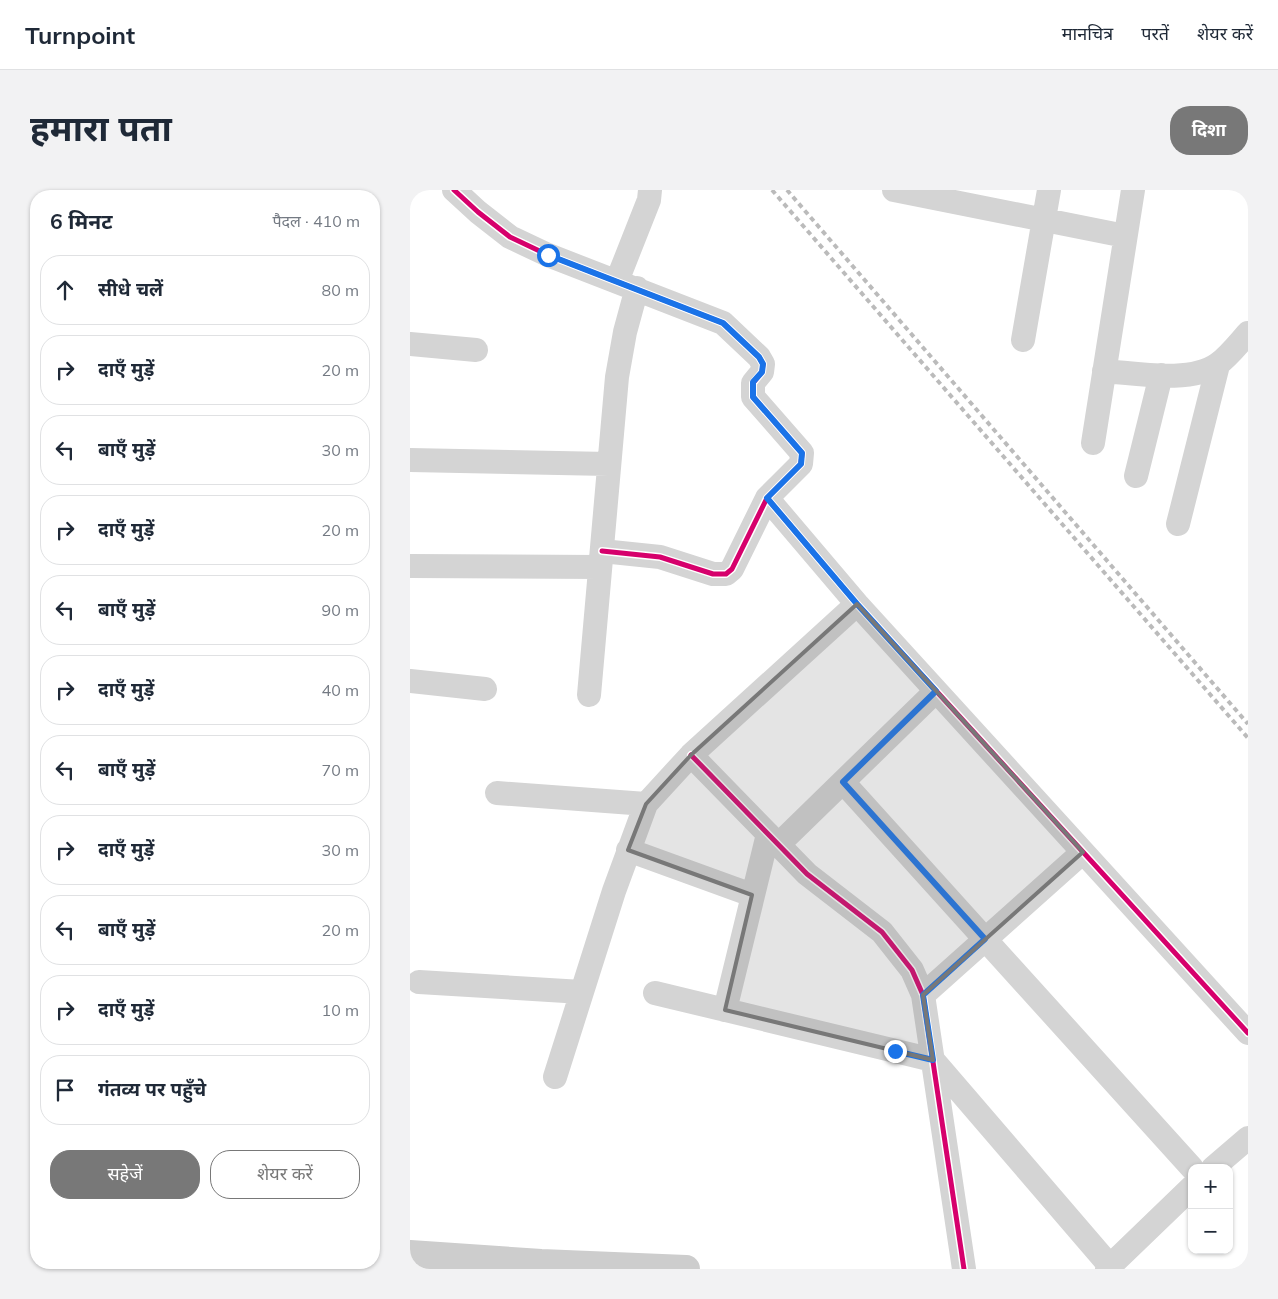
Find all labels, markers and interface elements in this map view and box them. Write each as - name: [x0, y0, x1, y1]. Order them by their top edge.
- text: Turnpoint: [25, 20, 135, 50]
- text: मानचित्र: [1062, 22, 1113, 45]
- text: परतें: [1141, 22, 1169, 45]
- text: शेयर करें: [1197, 22, 1253, 45]
- text: हमारा पता: [30, 106, 172, 150]
- button: दिशा: [1170, 106, 1248, 155]
- text: 6 मिनट: [50, 208, 112, 234]
- text: पैदल · 410 m: [272, 211, 360, 231]
- route start: [537, 244, 560, 267]
- icon: ahead: [51, 276, 79, 304]
- text: सीधे चलें: [98, 277, 163, 301]
- text: 80 m: [322, 280, 359, 300]
- icon: right: [51, 356, 79, 384]
- text: दाएँ मुड़ें: [98, 357, 154, 381]
- text: 20 m: [322, 360, 359, 380]
- icon: left: [51, 436, 79, 464]
- text: बाएँ मुड़ें: [98, 437, 155, 461]
- text: 30 m: [322, 440, 359, 460]
- icon: right: [51, 516, 79, 544]
- text: दाएँ मुड़ें: [98, 517, 154, 541]
- text: 20 m: [322, 520, 359, 540]
- icon: left: [51, 596, 79, 624]
- text: बाएँ मुड़ें: [98, 597, 155, 621]
- text: 90 m: [322, 600, 359, 620]
- icon: right: [51, 676, 79, 704]
- text: दाएँ मुड़ें: [98, 677, 154, 701]
- text: 40 m: [322, 680, 359, 700]
- icon: left: [51, 756, 79, 784]
- text: बाएँ मुड़ें: [98, 757, 155, 781]
- text: 70 m: [322, 760, 359, 780]
- icon: right: [51, 836, 79, 864]
- text: दाएँ मुड़ें: [98, 837, 154, 861]
- text: 30 m: [322, 840, 359, 860]
- icon: left: [51, 916, 79, 944]
- text: बाएँ मुड़ें: [98, 917, 155, 941]
- text: 20 m: [322, 920, 359, 940]
- icon: right: [51, 996, 79, 1024]
- text: दाएँ मुड़ें: [98, 997, 154, 1021]
- text: 10 m: [322, 1000, 359, 1020]
- route end: [884, 1040, 907, 1063]
- icon: arrive: [51, 1076, 79, 1104]
- text: गंतव्य पर पहुँचे: [98, 1077, 206, 1101]
- button: सहेजें: [50, 1150, 200, 1199]
- button: शेयर करें: [210, 1150, 360, 1199]
- map controls: [1188, 1164, 1233, 1254]
- button: +: [1188, 1164, 1233, 1209]
- button: −: [1188, 1209, 1233, 1254]

